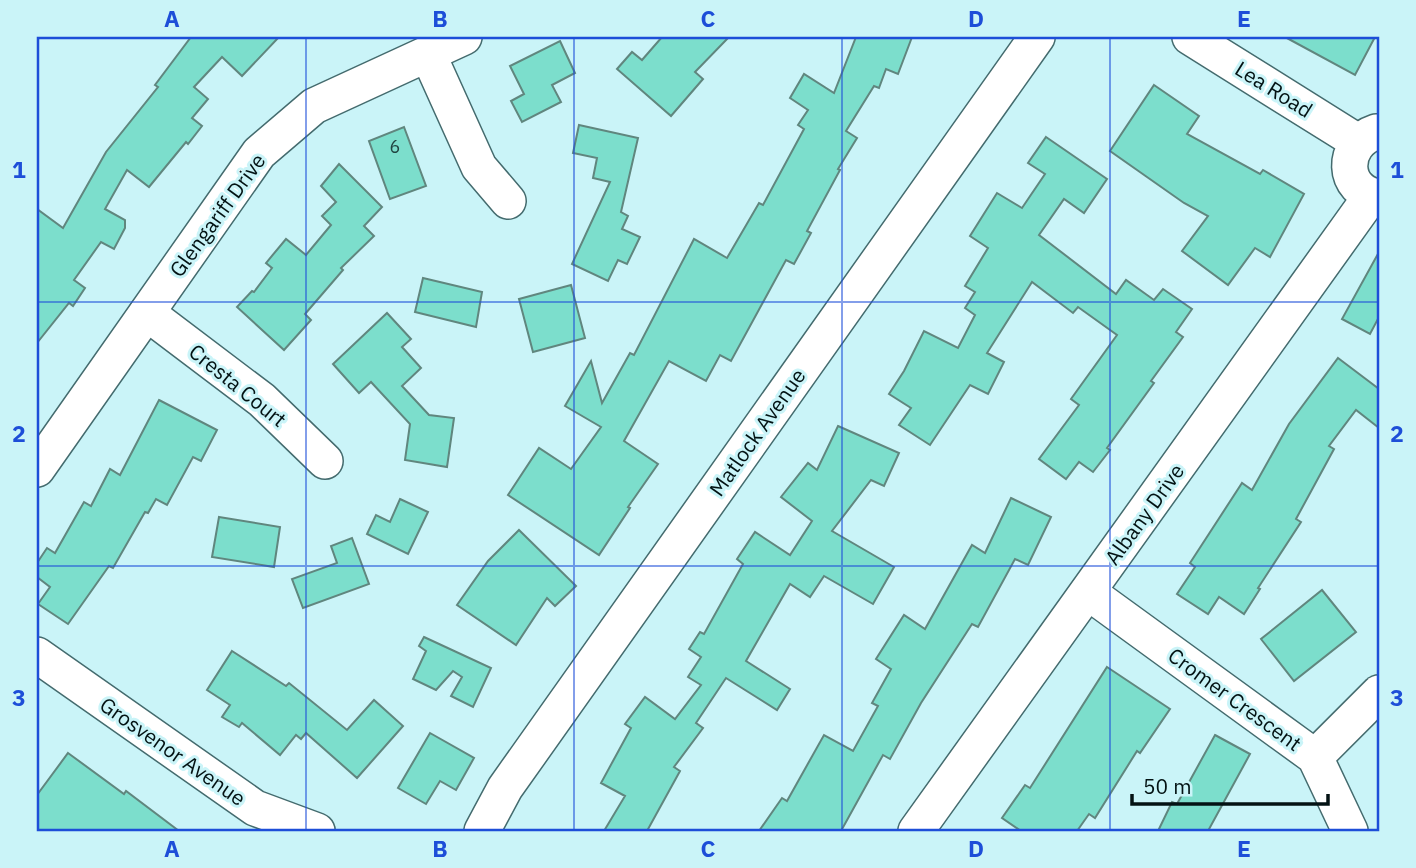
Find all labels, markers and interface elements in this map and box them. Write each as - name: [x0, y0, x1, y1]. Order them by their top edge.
- text: A: [164, 3, 180, 33]
- text: B: [432, 3, 448, 33]
- text: C: [701, 3, 716, 33]
- text: D: [968, 3, 984, 33]
- text: E: [1237, 3, 1251, 33]
- street label: Lea Road: [1230, 54, 1318, 124]
- house number: 6: [390, 135, 400, 158]
- street label: Glengariff Drive: [163, 148, 271, 282]
- text: 1: [12, 154, 26, 184]
- text: 1: [1390, 154, 1404, 184]
- street label: Cresta Court: [183, 337, 293, 433]
- street label: Matlock Avenue: [703, 363, 811, 501]
- text: 2: [12, 418, 26, 448]
- text: 2: [1390, 418, 1404, 448]
- street label: Albany Drive: [1098, 458, 1190, 570]
- street label: Cromer Crescent: [1163, 641, 1307, 757]
- text: 3: [12, 682, 26, 712]
- text: 3: [1390, 682, 1404, 712]
- street label: Grosvenor Avenue: [94, 690, 252, 812]
- scale bar: [1132, 763, 1328, 807]
- text: 50 m: [1143, 772, 1192, 800]
- text: A: [164, 833, 180, 863]
- text: B: [432, 833, 448, 863]
- text: C: [701, 833, 716, 863]
- text: D: [968, 833, 984, 863]
- text: E: [1237, 833, 1251, 863]

